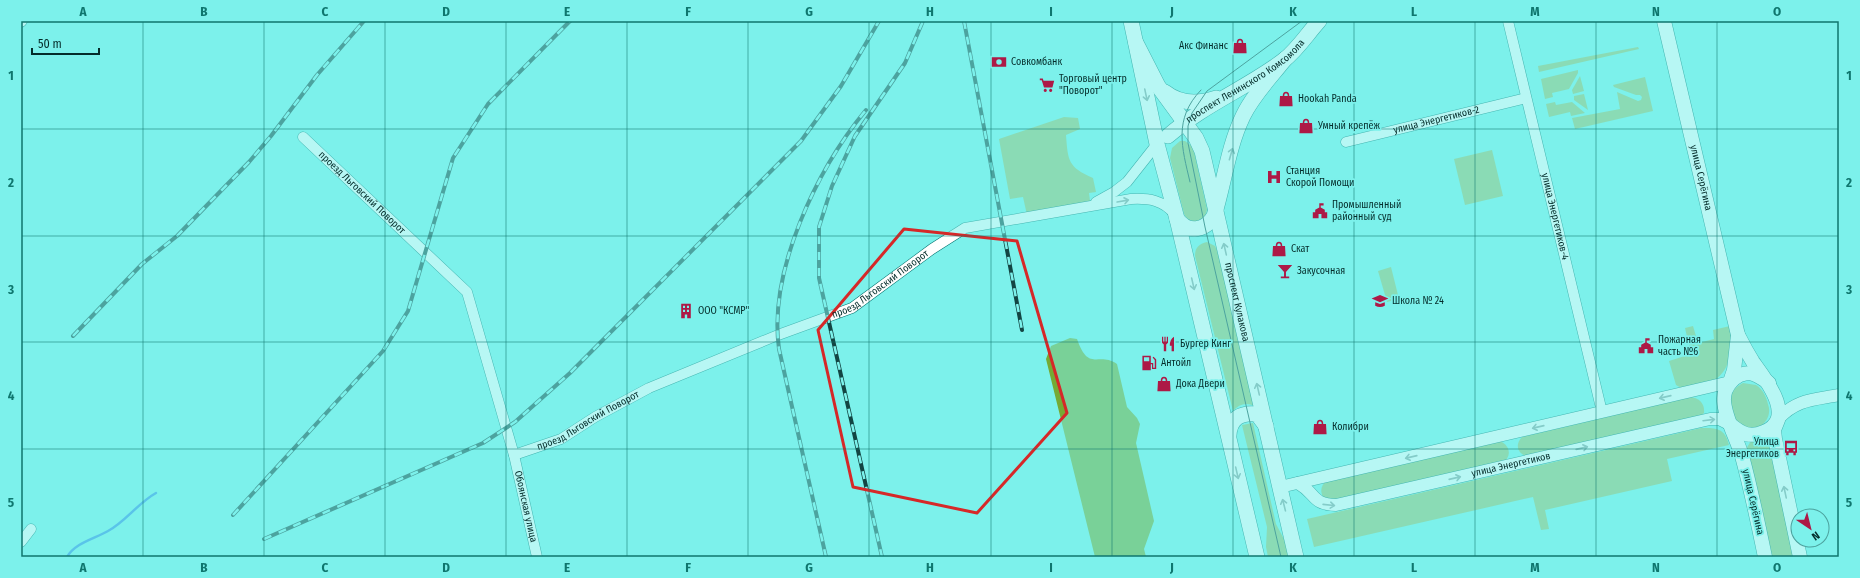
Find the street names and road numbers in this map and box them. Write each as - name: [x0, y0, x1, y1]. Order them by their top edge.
- street label: проспект Ленинского Комсомола: [1184, 37, 1307, 126]
- street label: улица Энергетиков-2: [1392, 104, 1481, 136]
- street label: улица Серёгина: [1687, 144, 1714, 212]
- street label: проезд Льговский Поворот: [316, 149, 408, 237]
- street label: улица Энергетиков-4: [1539, 172, 1571, 261]
- street label: проезд Льговский Поворот: [830, 247, 932, 321]
- street label: проспект Кулакова: [1222, 261, 1252, 343]
- street label: проезд Льговский Поворот: [535, 388, 642, 453]
- street label: улица Энергетиков: [1470, 450, 1552, 480]
- street label: улица Серёгина: [1740, 468, 1766, 536]
- street label: Обоянская улица: [512, 469, 540, 543]

